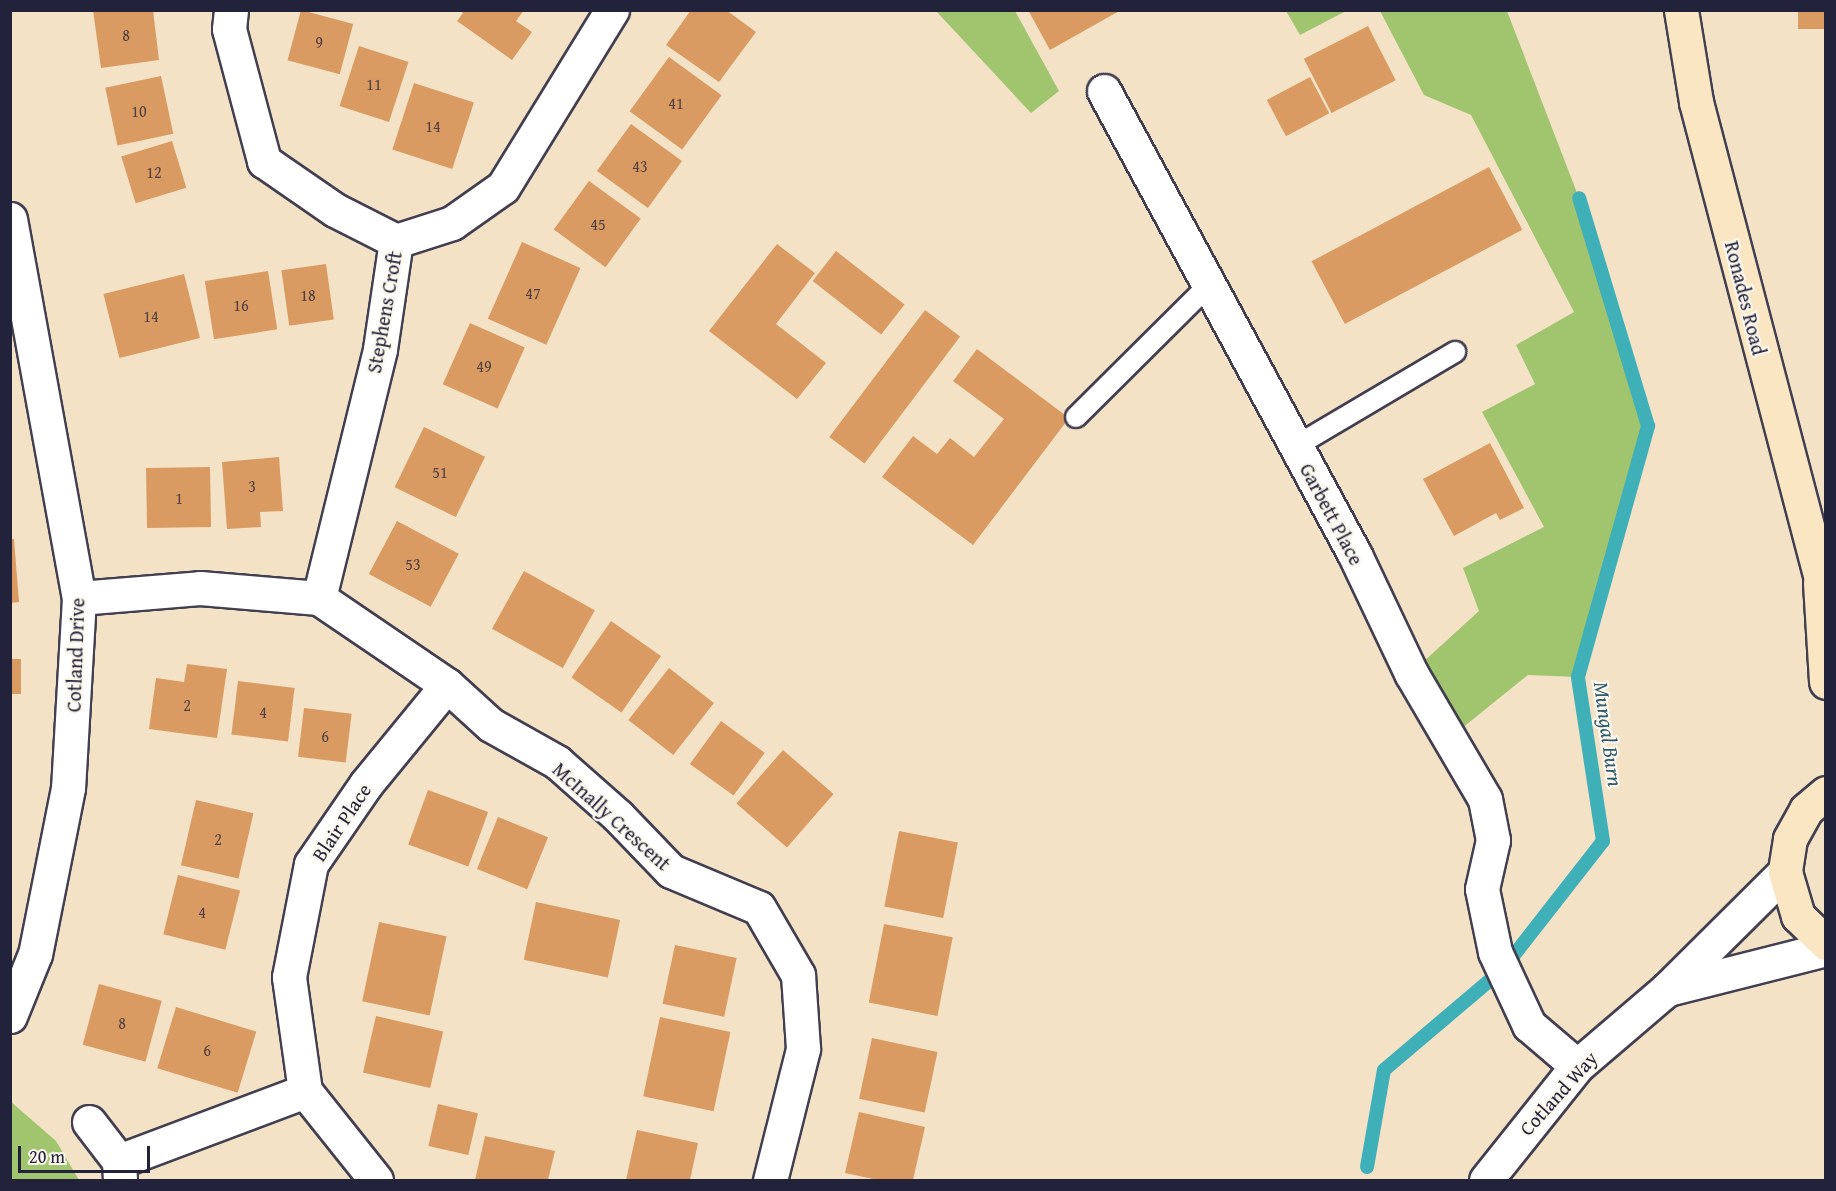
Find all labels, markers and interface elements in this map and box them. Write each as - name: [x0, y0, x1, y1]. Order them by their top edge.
- house number: 8: [122, 25, 130, 45]
- house number: 9: [315, 32, 323, 52]
- house number: 11: [366, 74, 382, 94]
- house number: 41: [668, 93, 684, 113]
- house number: 10: [131, 101, 147, 121]
- house number: 14: [425, 116, 441, 136]
- house number: 43: [632, 156, 648, 176]
- house number: 12: [146, 162, 162, 182]
- house number: 45: [590, 214, 606, 234]
- street label: Ronades Road: [1720, 239, 1772, 357]
- street label: Stephens Croft: [361, 249, 407, 375]
- house number: 47: [525, 283, 541, 303]
- house number: 18: [300, 285, 316, 305]
- house number: 16: [233, 295, 249, 315]
- house number: 14: [143, 306, 159, 326]
- house number: 49: [476, 356, 492, 376]
- street label: Garbett Place: [1295, 459, 1369, 569]
- house number: 51: [432, 462, 448, 482]
- house number: 3: [248, 476, 256, 496]
- house number: 1: [175, 488, 183, 508]
- house number: 53: [405, 554, 421, 574]
- street label: Cotland Drive: [61, 597, 89, 713]
- water label: Mungal Burn: [1588, 680, 1628, 788]
- house number: 2: [183, 695, 191, 715]
- house number: 4: [259, 702, 267, 722]
- house number: 6: [321, 726, 329, 746]
- street label: McInally Crescent: [548, 757, 676, 875]
- street label: Blair Place: [306, 779, 376, 865]
- house number: 2: [214, 829, 222, 849]
- house number: 4: [198, 902, 206, 922]
- house number: 8: [118, 1013, 126, 1033]
- house number: 6: [203, 1040, 211, 1060]
- street label: Cotland Way: [1514, 1046, 1602, 1140]
- scale bar: [21, 1134, 153, 1172]
- text: 20 m: [29, 1143, 65, 1170]

